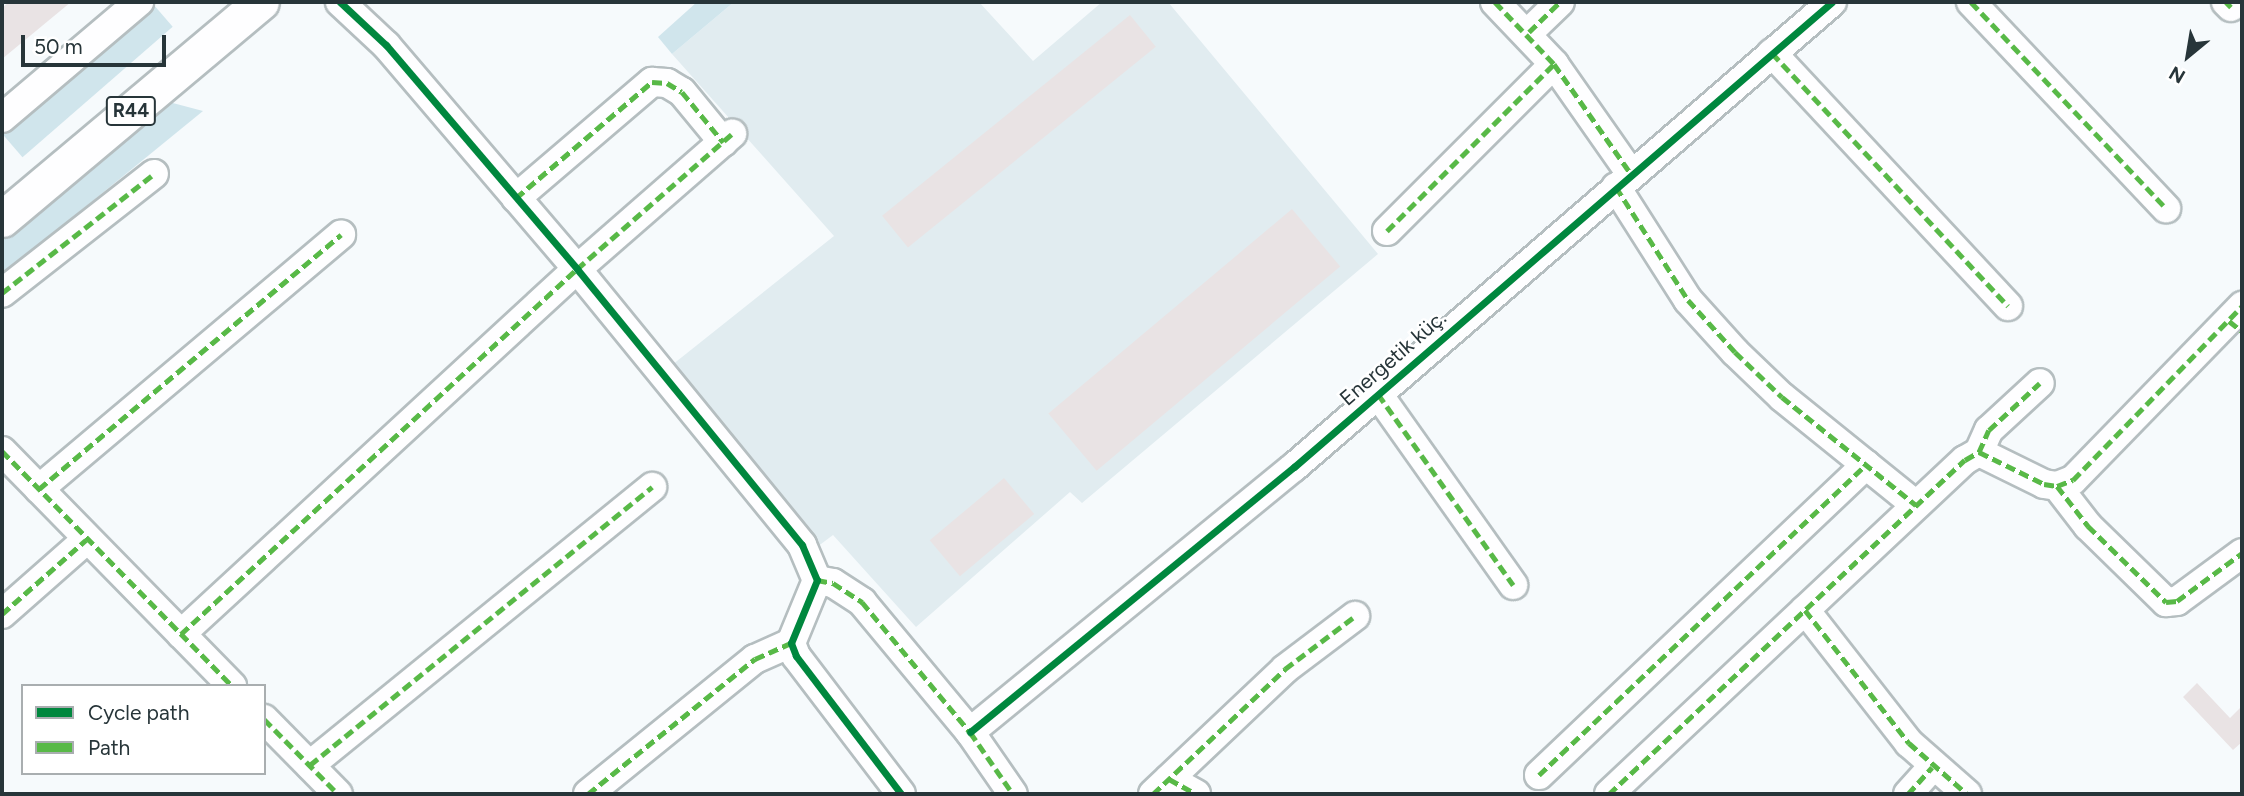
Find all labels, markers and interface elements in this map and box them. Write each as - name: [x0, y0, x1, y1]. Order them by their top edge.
- scale bar: [24, 21, 170, 65]
- north arrow: [2153, 21, 2223, 91]
- text: 50 m: [34, 34, 83, 59]
- text: N: [2165, 61, 2189, 88]
- road number: R44: [105, 96, 157, 127]
- street label: Energetik küç.: [1335, 305, 1451, 411]
- legend: [21, 684, 266, 775]
- text: Cycle path: [88, 700, 189, 725]
- text: Path: [88, 735, 130, 760]

